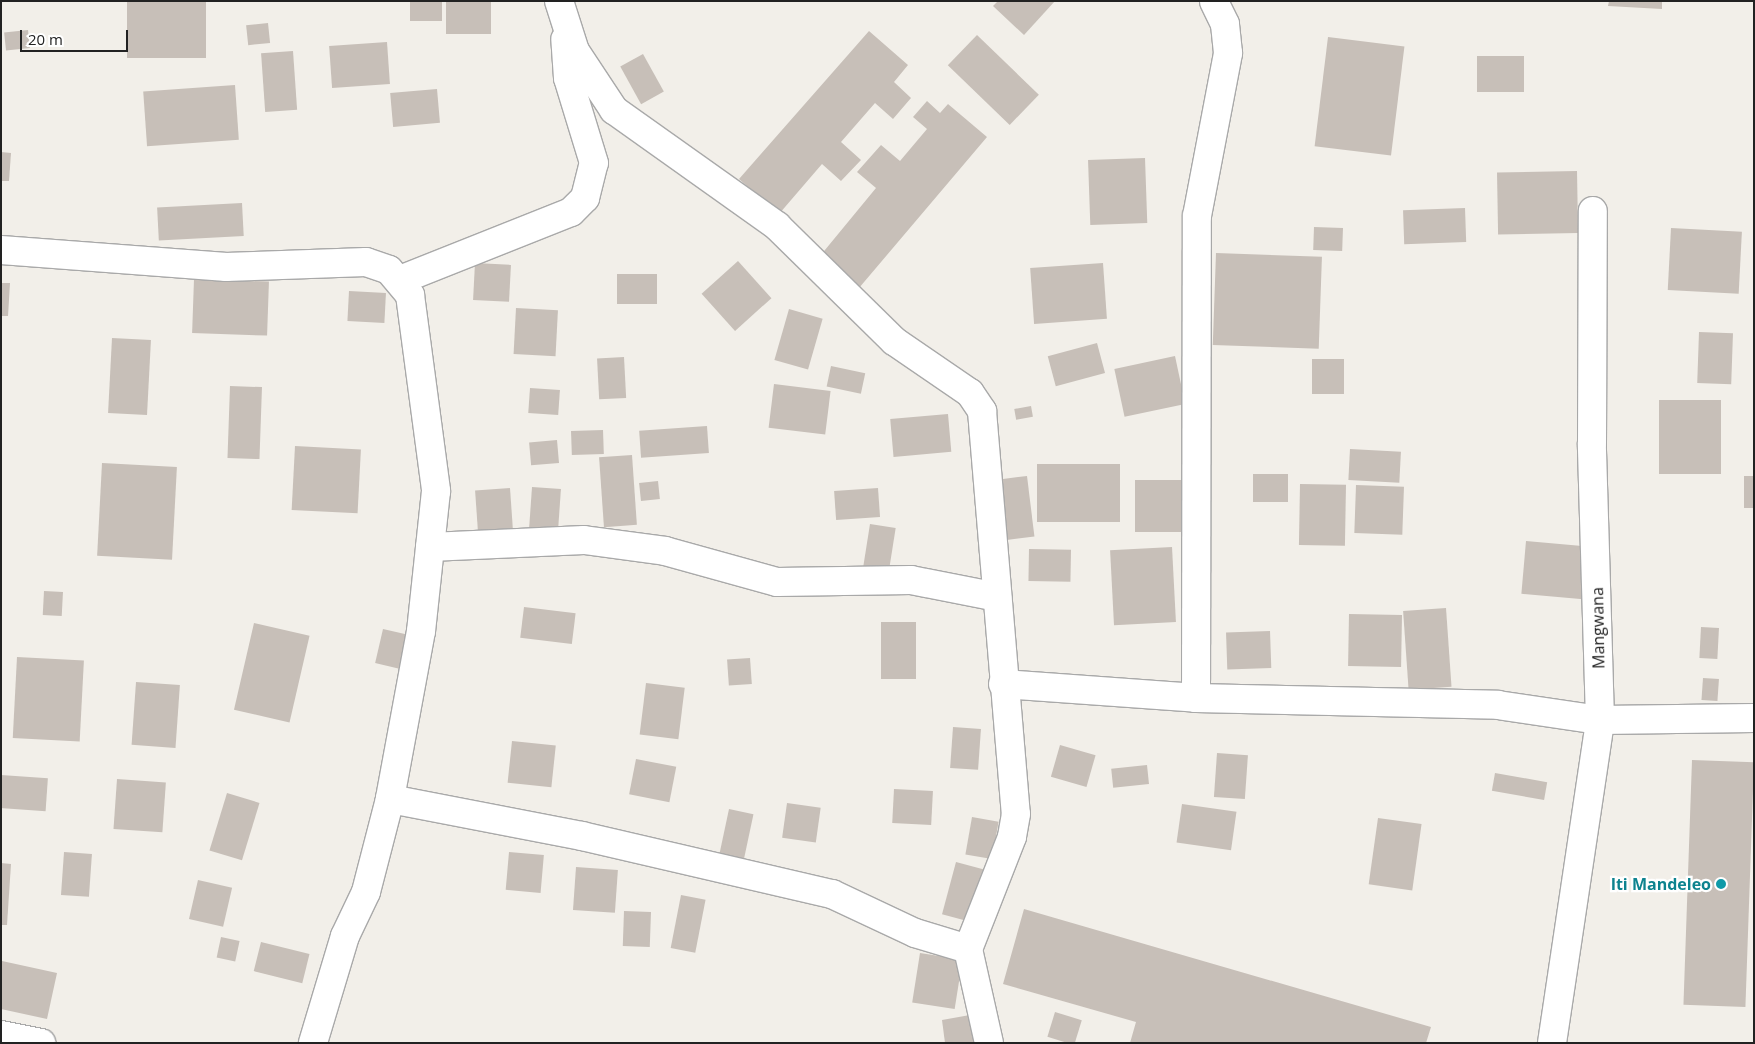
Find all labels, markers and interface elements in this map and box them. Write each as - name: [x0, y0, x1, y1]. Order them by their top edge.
- scale bar: [22, 20, 130, 52]
- text: 20 m: [28, 29, 63, 49]
- street label: Mangwana: [1588, 587, 1608, 669]
- place label: Iti Mandeleo: [1611, 874, 1711, 894]
- marker: Iti Mandeleo: [1715, 878, 1727, 890]

